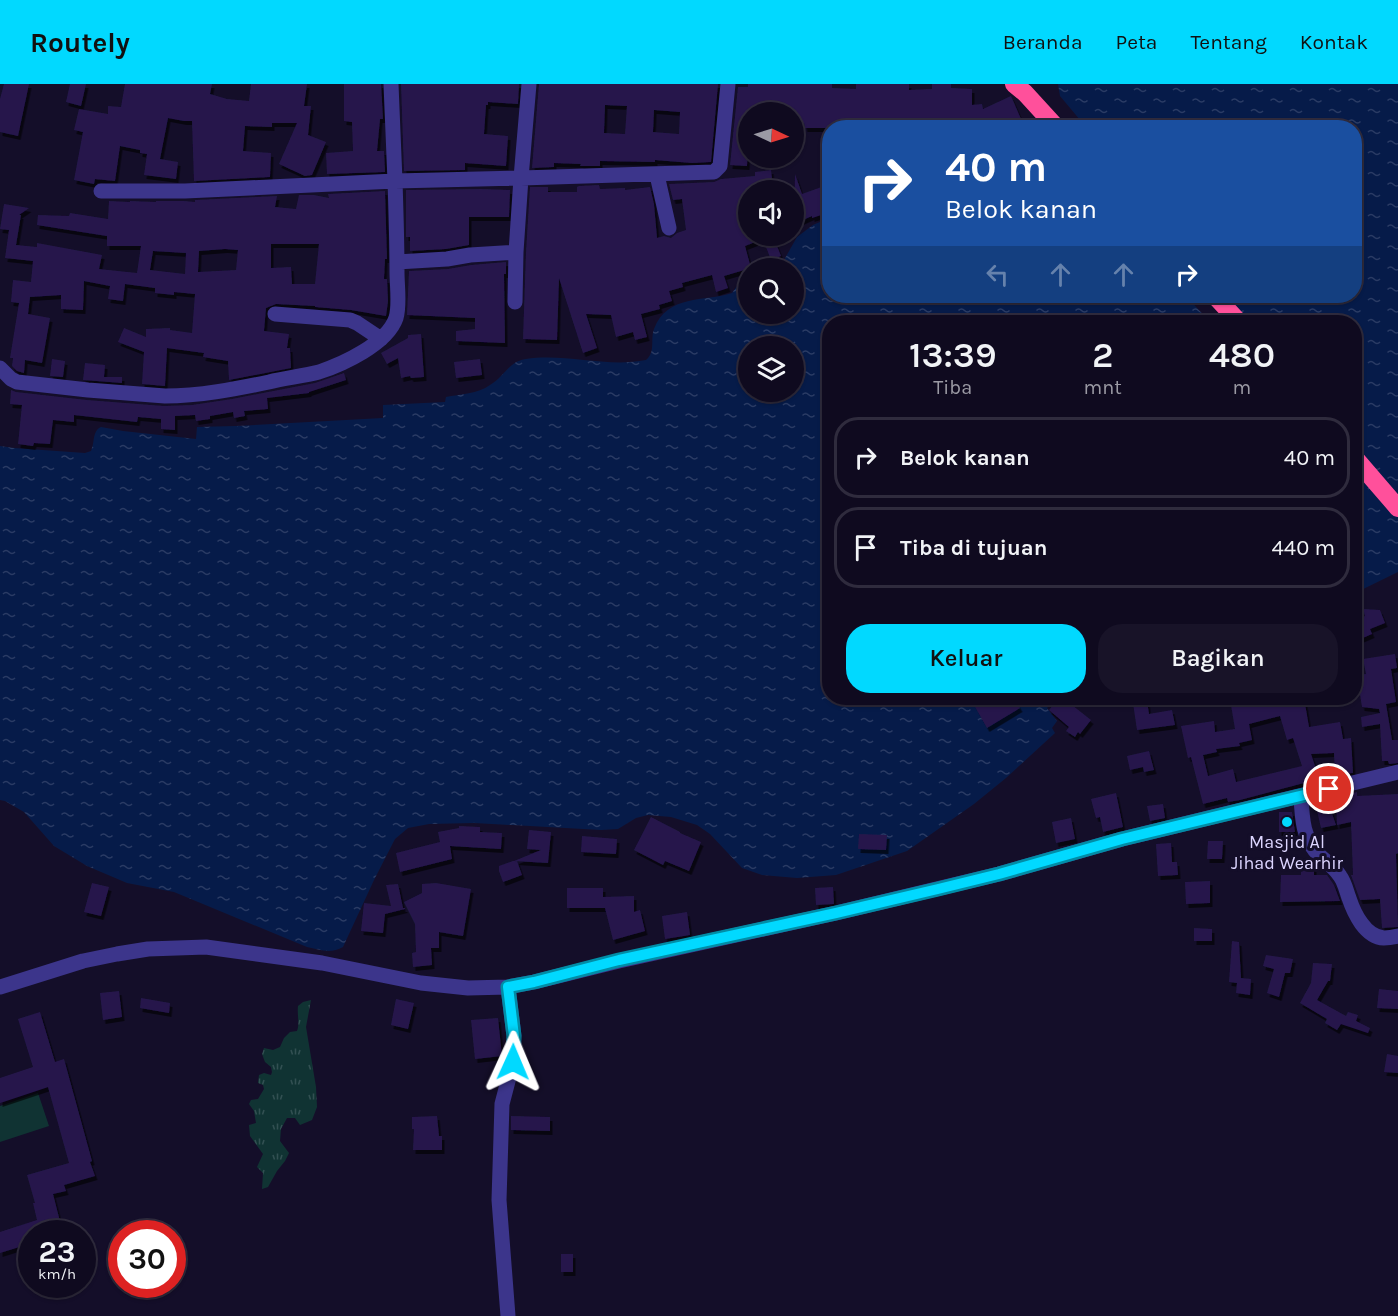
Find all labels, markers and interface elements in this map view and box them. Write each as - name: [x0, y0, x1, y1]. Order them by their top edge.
- text: Routely: [30, 26, 130, 59]
- text: Beranda: [1003, 30, 1083, 54]
- text: Peta: [1116, 30, 1157, 54]
- text: Tentang: [1190, 30, 1267, 54]
- text: Kontak: [1300, 30, 1368, 54]
- north arrow: [738, 102, 804, 168]
- map controls: [738, 102, 804, 402]
- text: 40 m: [945, 142, 1047, 192]
- icon: right: [846, 144, 924, 222]
- button: sound: [738, 180, 804, 246]
- text: Belok kanan: [945, 193, 1097, 225]
- button: search: [738, 258, 804, 324]
- icon: left: [981, 258, 1014, 291]
- icon: ahead: [1044, 258, 1077, 291]
- icon: ahead: [1107, 258, 1140, 291]
- icon: right: [1170, 258, 1203, 291]
- text: 13:39: [909, 334, 997, 376]
- text: 2: [1092, 334, 1113, 376]
- text: 480: [1209, 334, 1275, 376]
- button: layers: [738, 336, 804, 402]
- text: Tiba: [933, 376, 972, 399]
- text: mnt: [1083, 376, 1122, 399]
- text: m: [1233, 376, 1251, 399]
- icon: right: [849, 441, 882, 474]
- text: Belok kanan: [900, 445, 1030, 471]
- text: 40 m: [1284, 445, 1335, 471]
- icon: arrive: [849, 531, 882, 564]
- text: Tiba di tujuan: [900, 535, 1047, 561]
- text: 440 m: [1272, 535, 1335, 561]
- button: Keluar: [846, 624, 1086, 693]
- button: Bagikan: [1098, 624, 1338, 693]
- pin: [1303, 763, 1354, 814]
- icon: arrive: [1312, 772, 1345, 805]
- marker: Masjid Al Jihad Wearhir: [1280, 815, 1294, 829]
- place label: Masjid Al Jihad Wearhir: [1231, 831, 1344, 874]
- position arrow: [481, 1030, 545, 1094]
- speed limit sign: 30: [108, 1220, 186, 1298]
- text: 23: [39, 1234, 75, 1270]
- text: km/h: [38, 1265, 76, 1283]

